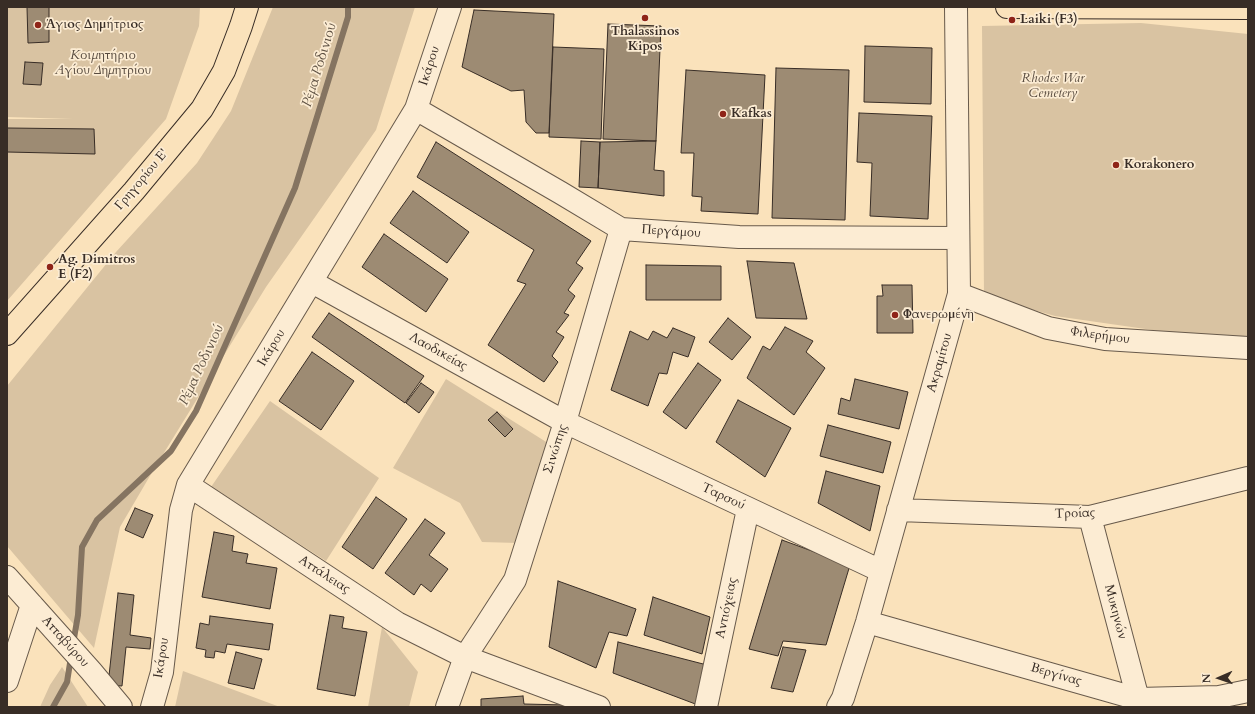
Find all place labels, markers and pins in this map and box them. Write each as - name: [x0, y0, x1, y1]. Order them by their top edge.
- place label: Laiki (F3): [1020, 12, 1078, 28]
- marker: Thalassinos Kipos: [640, 13, 650, 23]
- marker: Laiki (F3): [1007, 15, 1017, 25]
- place label: Άγιος Δημήτριος: [46, 17, 144, 33]
- marker: Άγιος Δημήτριος: [33, 20, 43, 30]
- place label: Thalassinos Kipos: [611, 24, 679, 55]
- place label: Kafkas: [731, 106, 772, 122]
- marker: Kafkas: [718, 109, 728, 119]
- place label: Korakonero: [1124, 157, 1194, 173]
- marker: Korakonero: [1111, 160, 1121, 170]
- place label: Ag. Dimitros E (F2): [58, 252, 135, 283]
- marker: Ag. Dimitros E (F2): [45, 262, 55, 272]
- place label: Φανερωμένη: [903, 307, 974, 323]
- marker: Φανερωμένη: [890, 310, 900, 320]

